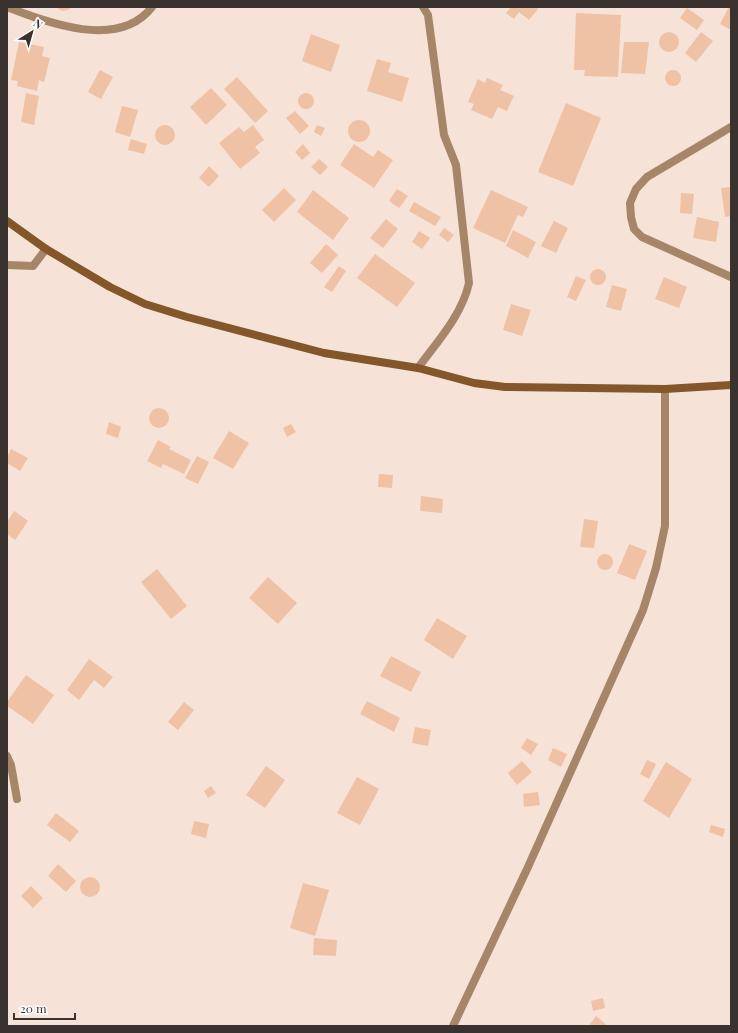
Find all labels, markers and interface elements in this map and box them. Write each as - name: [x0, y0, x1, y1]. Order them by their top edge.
- north arrow: [12, 12, 52, 52]
- text: N: [31, 15, 46, 32]
- scale bar: [14, 995, 75, 1021]
- text: 20 m: [20, 1000, 47, 1016]

